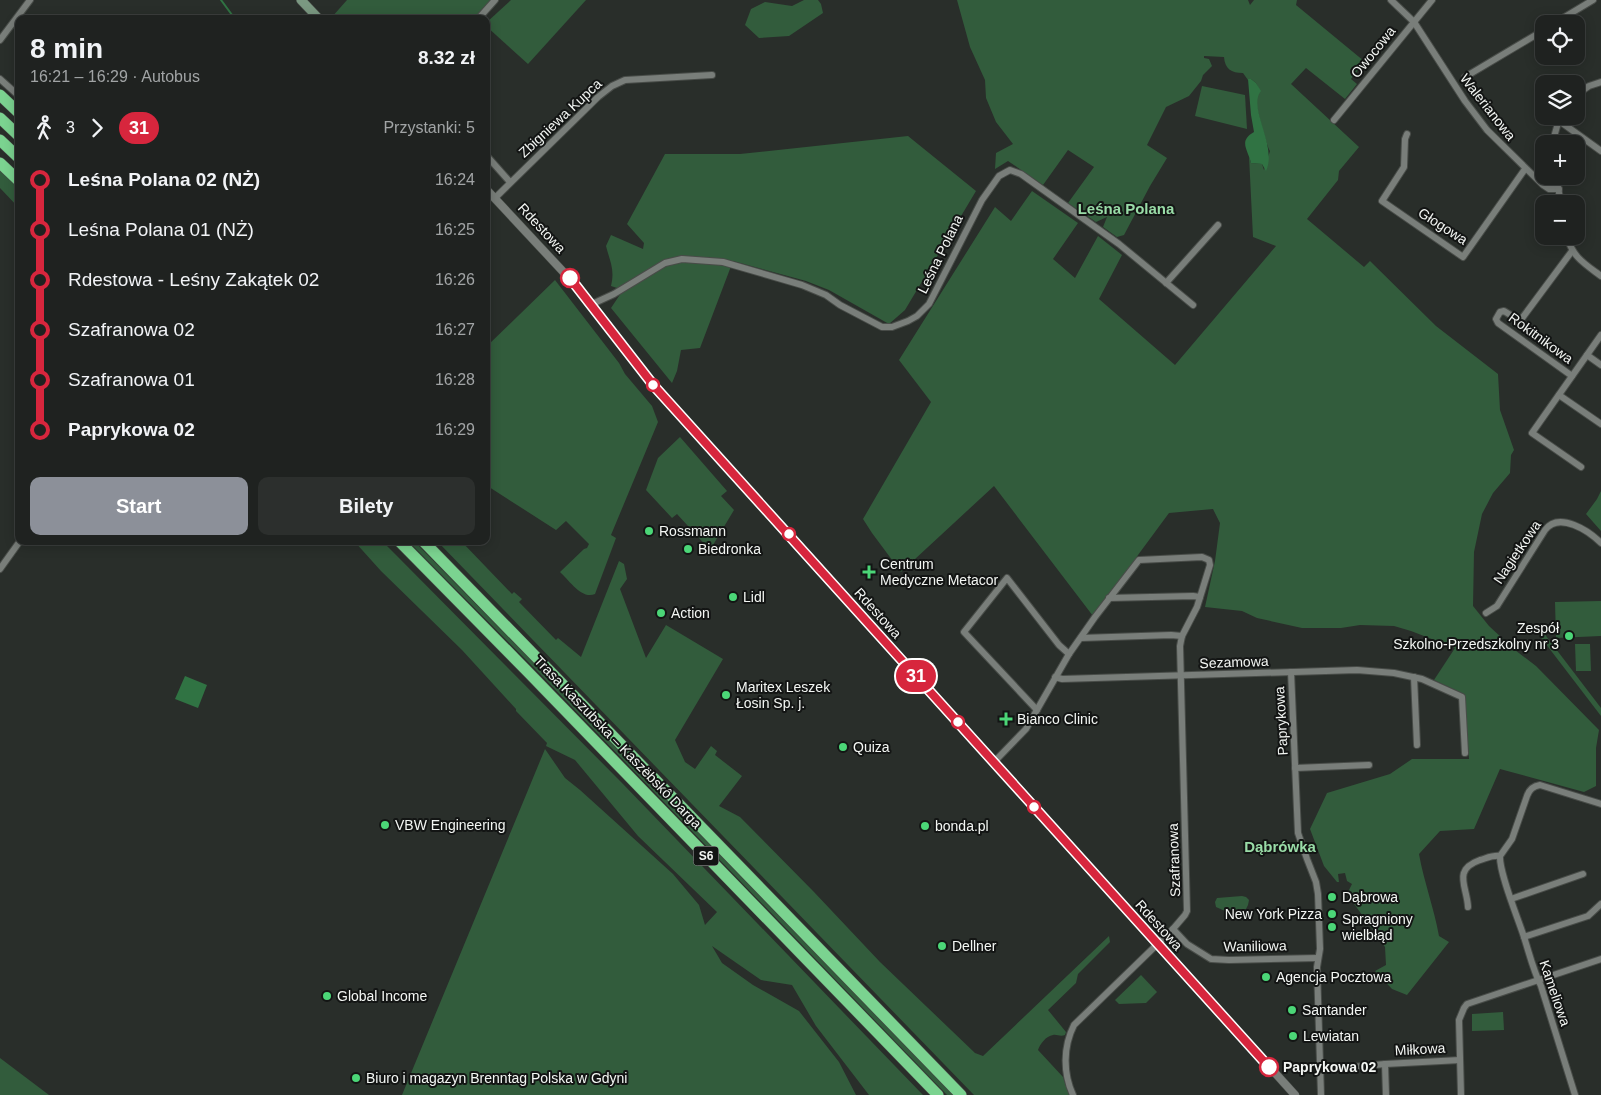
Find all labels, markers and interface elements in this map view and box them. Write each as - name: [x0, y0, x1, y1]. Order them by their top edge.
- map controls: [1535, 15, 1585, 245]
- button: locate: [1535, 15, 1585, 65]
- street label: Owocowa: [1347, 23, 1399, 81]
- text: 8 min: [30, 33, 103, 64]
- text: 8.32 zł: [418, 47, 475, 68]
- text: 16:21 – 16:29 · Autobus: [30, 68, 200, 85]
- street label: Walerianowa: [1457, 70, 1519, 144]
- street label: Zbigniewa Kupca: [515, 75, 605, 160]
- button: layers: [1535, 75, 1585, 125]
- icon: walk: [30, 114, 58, 142]
- icon: forward: [83, 114, 111, 142]
- text: 31: [129, 118, 149, 138]
- text: 3: [66, 119, 75, 136]
- text: Przystanki: 5: [383, 119, 475, 136]
- button: +: [1535, 135, 1585, 185]
- text: Leśna Polana 02 (NŻ): [68, 169, 260, 190]
- text: 16:24: [435, 171, 475, 188]
- button: −: [1535, 195, 1585, 245]
- street label: Rdestowa: [515, 200, 569, 256]
- district label: Leśna Polana: [1078, 200, 1175, 217]
- street label: Głogowa: [1415, 204, 1471, 248]
- street label: Leśna Polana: [914, 212, 966, 296]
- text: Leśna Polana 01 (NŻ): [68, 219, 254, 240]
- text: 16:25: [435, 221, 475, 238]
- unlabelled marker: [560, 268, 580, 288]
- text: Rdestowa - Leśny Zakątek 02: [68, 269, 319, 290]
- text: 16:26: [435, 271, 475, 288]
- street label: Rokitnikowa: [1506, 309, 1576, 367]
- text: Szafranowa 02: [68, 319, 195, 340]
- text: 16:27: [435, 321, 475, 338]
- text: Szafranowa 01: [68, 369, 195, 390]
- text: 16:28: [435, 371, 475, 388]
- unlabelled marker: [646, 378, 660, 392]
- text: Paprykowa 02: [68, 419, 195, 440]
- text: 16:29: [435, 421, 475, 438]
- button: Start: [30, 477, 248, 535]
- button: Bilety: [258, 477, 475, 535]
- street label: Nagietkowa: [1490, 517, 1544, 587]
- place label: Rossmann: [659, 523, 726, 539]
- marker: Rossmann: [643, 525, 655, 537]
- unlabelled marker: [782, 527, 796, 541]
- place label: Biedronka: [698, 541, 761, 557]
- marker: Biedronka: [682, 543, 694, 555]
- place label: Centrum Medyczne Metacor: [880, 556, 999, 588]
- marker: Centrum Medyczne Metacor: [862, 565, 876, 579]
- street label: Rdestowa: [851, 585, 905, 642]
- place label: Lidl: [743, 589, 765, 605]
- marker: Lidl: [727, 591, 739, 603]
- place label: Action: [671, 605, 710, 621]
- marker: Action: [655, 607, 667, 619]
- place label: Zespół Szkolno-Przedszkolny nr 3: [1393, 620, 1560, 652]
- marker: Zespół Szkolno-Przedszkolny nr 3: [1563, 630, 1575, 642]
- street label: Trasa Kaszubska – Kaszëbskô Darga: [531, 652, 705, 832]
- street label: Sezamowa: [1199, 653, 1269, 671]
- line badge: 31: [894, 660, 938, 692]
- text: 31: [906, 666, 926, 686]
- place label: Maritex Leszek Łosin Sp. j.: [736, 679, 831, 711]
- street label: Paprykowa: [1271, 686, 1291, 756]
- marker: Maritex Leszek Łosin Sp. j.: [720, 689, 732, 701]
- place label: Bianco Clinic: [1017, 711, 1098, 727]
- marker: Bianco Clinic: [999, 712, 1013, 726]
- unlabelled marker: [951, 715, 965, 729]
- place label: Quiza: [853, 739, 890, 755]
- marker: Quiza: [837, 741, 849, 753]
- unlabelled marker: [1027, 800, 1041, 814]
- place label: VBW Engineering: [395, 817, 506, 833]
- place label: bonda.pl: [935, 818, 989, 834]
- marker: VBW Engineering: [379, 819, 391, 831]
- marker: bonda.pl: [919, 820, 931, 832]
- street label: Szafranowa: [1165, 823, 1183, 897]
- district label: Dąbrówka: [1244, 838, 1316, 855]
- road number: S6: [694, 846, 718, 866]
- place label: Dąbrowa: [1342, 889, 1398, 905]
- marker: Dąbrowa: [1326, 891, 1338, 903]
- street label: Rdestowa: [1132, 897, 1186, 954]
- place label: New York Pizza: [1225, 906, 1322, 922]
- marker: New York Pizza: [1326, 908, 1338, 920]
- place label: Spragniony wielbłąd: [1341, 911, 1413, 943]
- marker: Spragniony wielbłąd: [1326, 921, 1338, 933]
- street label: Waniliowa: [1223, 937, 1287, 955]
- place label: Dellner: [952, 938, 997, 954]
- marker: Dellner: [936, 940, 948, 952]
- street label: Kameliowa: [1536, 958, 1574, 1028]
- place label: Agencja Pocztowa: [1276, 969, 1391, 985]
- marker: Agencja Pocztowa: [1260, 971, 1272, 983]
- place label: Global Income: [337, 988, 427, 1004]
- marker: Global Income: [321, 990, 333, 1002]
- place label: Santander: [1302, 1002, 1367, 1018]
- marker: Santander: [1286, 1004, 1298, 1016]
- place label: Lewiatan: [1303, 1028, 1359, 1044]
- marker: Lewiatan: [1287, 1030, 1299, 1042]
- street label: Miłkowa: [1394, 1040, 1446, 1058]
- marker: Paprykowa 02: [1259, 1057, 1279, 1077]
- place label: Paprykowa 02: [1283, 1059, 1377, 1075]
- place label: Biuro i magazyn Brenntag Polska w Gdyni: [366, 1070, 627, 1086]
- marker: Biuro i magazyn Brenntag Polska w Gdyni: [350, 1072, 362, 1084]

